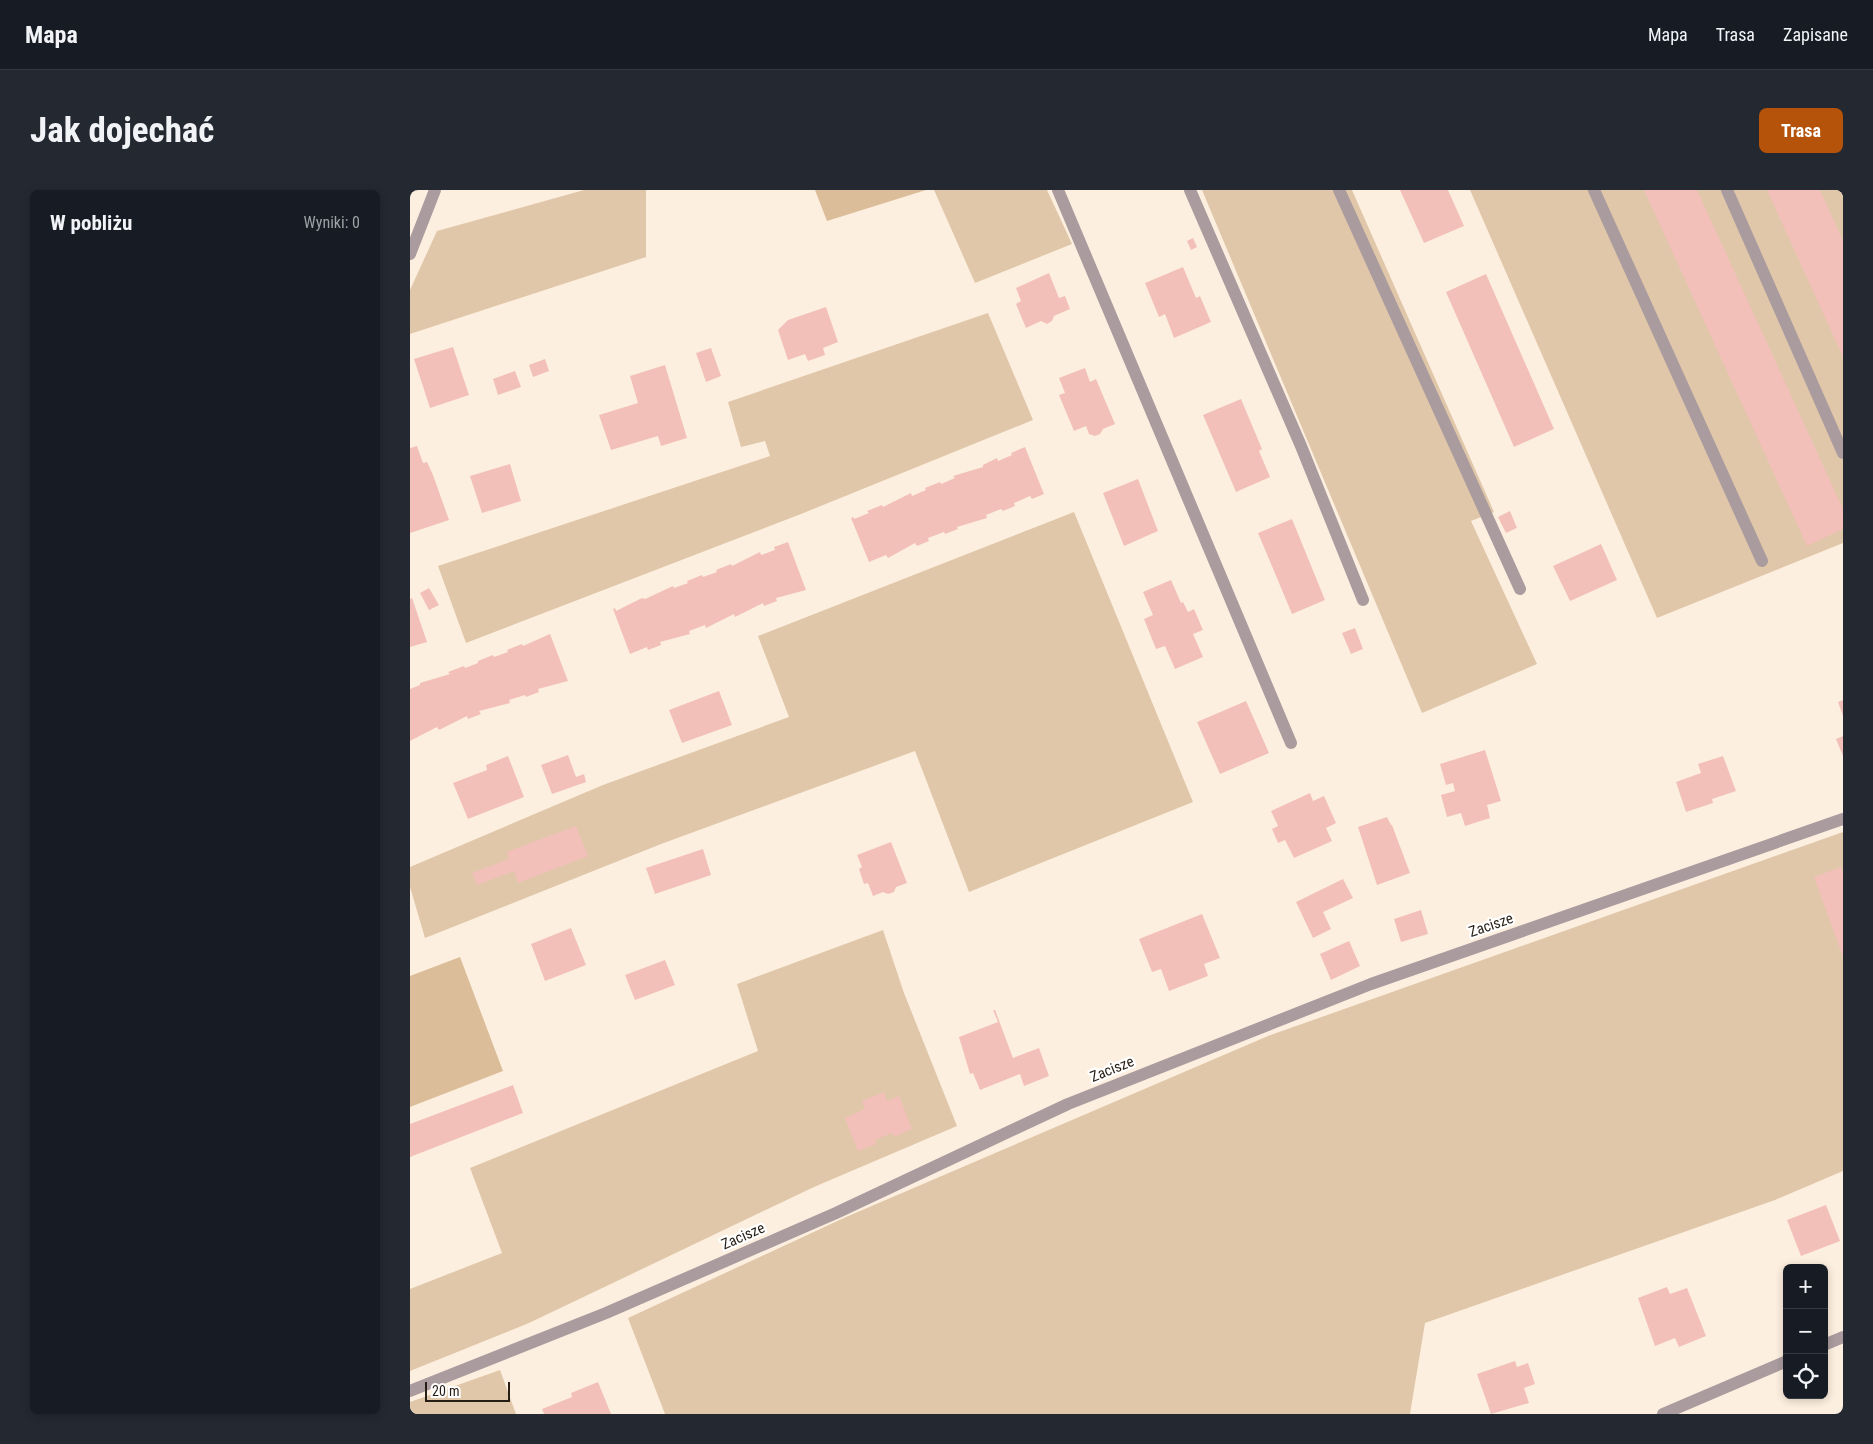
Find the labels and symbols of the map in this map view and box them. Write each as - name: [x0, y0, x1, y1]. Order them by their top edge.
- street label: Zacisze: [1466, 909, 1516, 941]
- street label: Zacisze: [1087, 1052, 1137, 1086]
- street label: Zacisze: [718, 1218, 768, 1254]
- scale bar: [425, 1379, 510, 1402]

